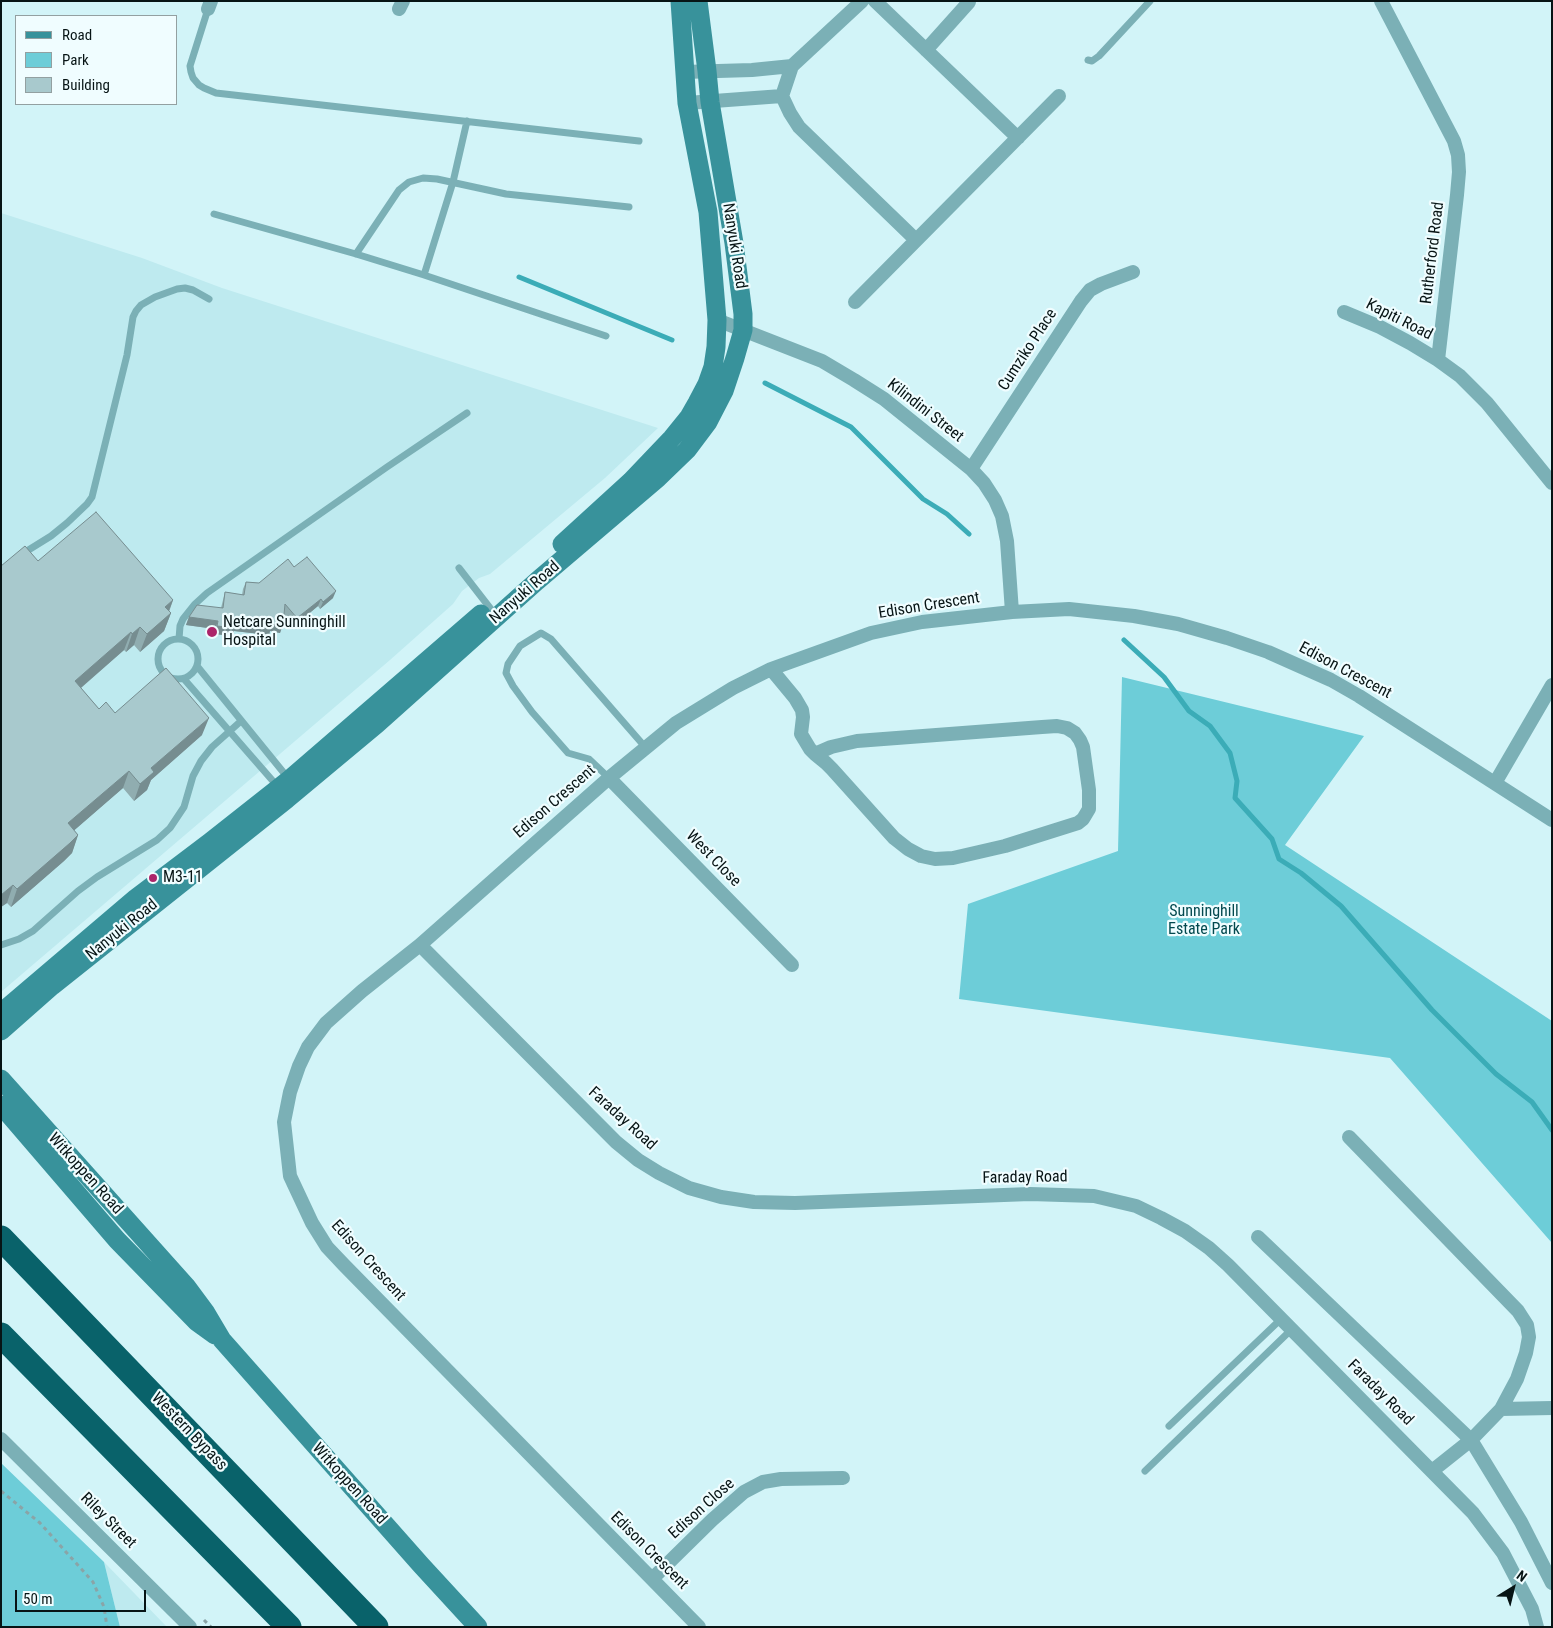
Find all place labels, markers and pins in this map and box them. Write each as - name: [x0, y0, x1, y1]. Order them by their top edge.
- place label: Netcare Sunninghill Hospital: [223, 613, 346, 651]
- marker: Netcare Sunninghill Hospital: [205, 625, 219, 639]
- place label: M3-11: [163, 868, 203, 888]
- marker: M3-11: [147, 872, 159, 884]

